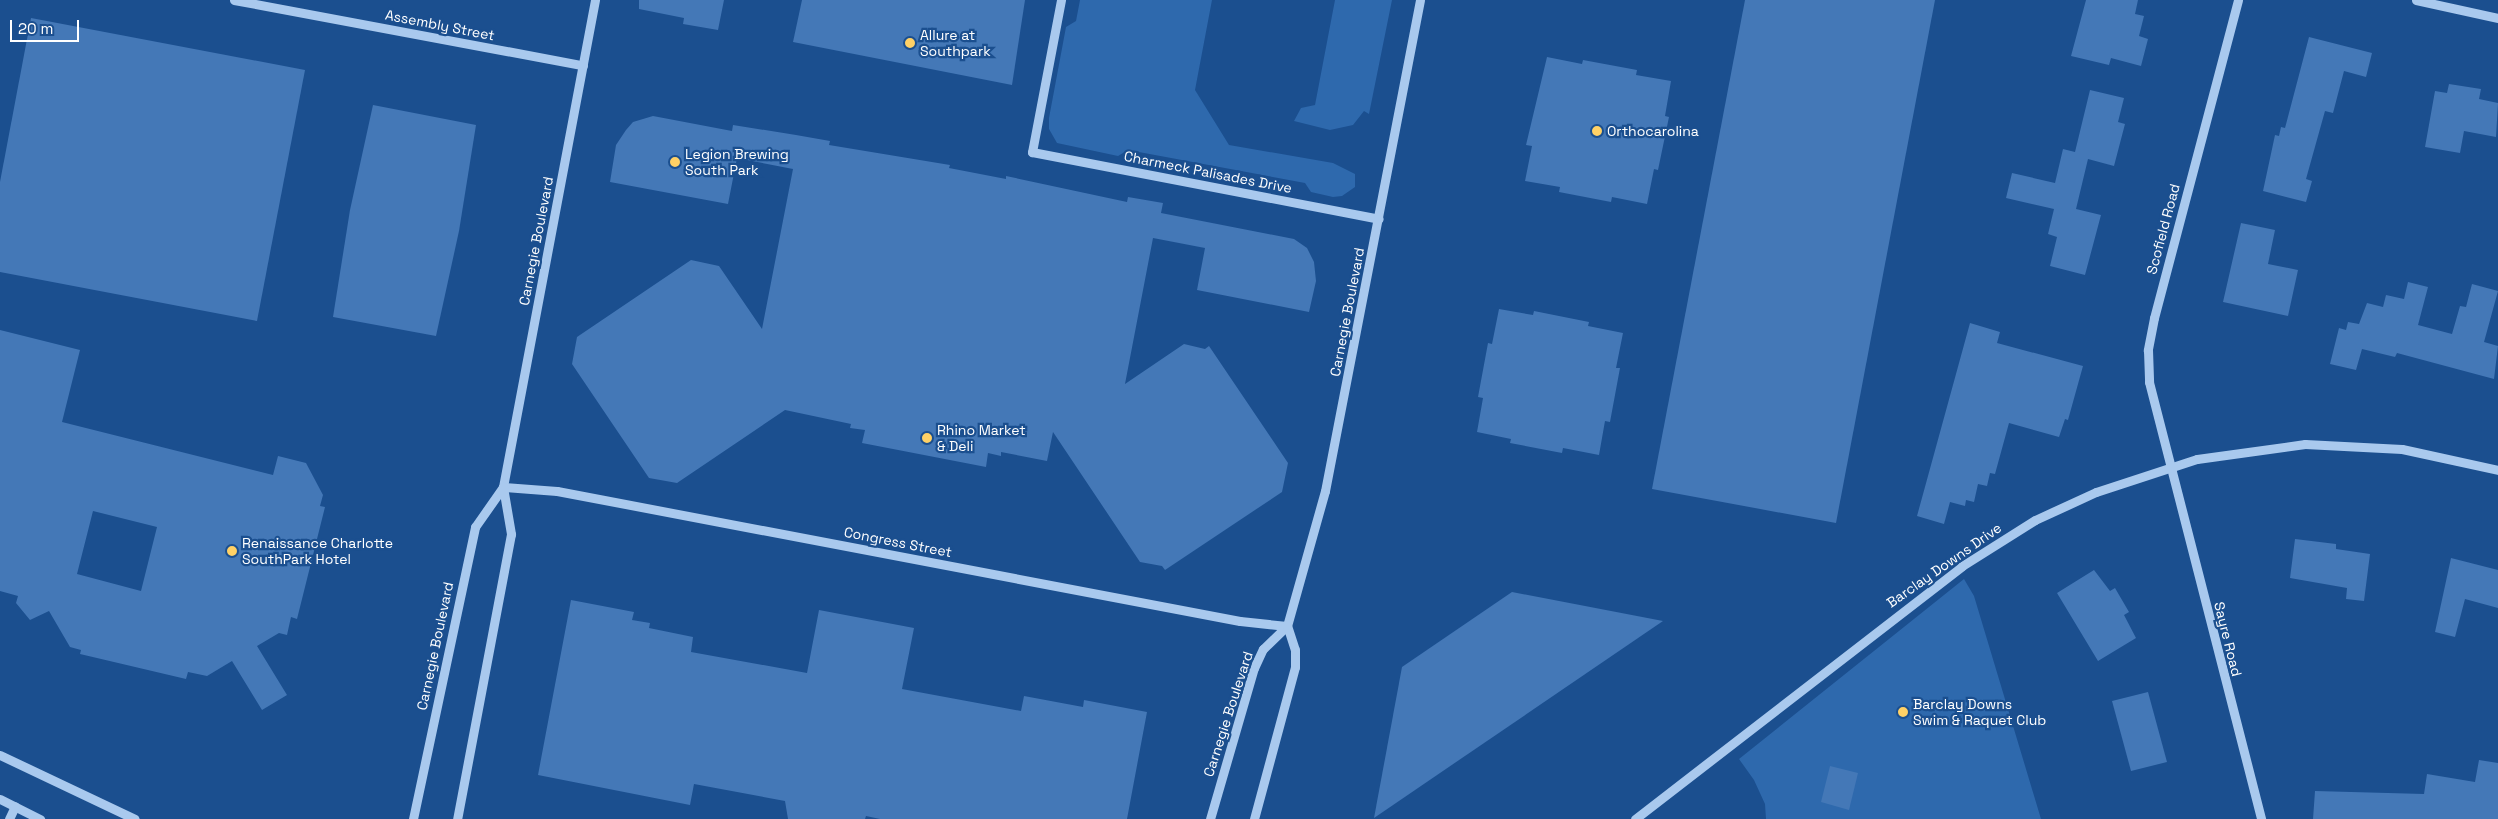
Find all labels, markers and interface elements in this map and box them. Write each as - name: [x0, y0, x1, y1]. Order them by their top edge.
- street label: Assembly Street: [384, 6, 496, 44]
- scale bar: [12, 10, 81, 42]
- text: 20 m: [18, 19, 53, 38]
- place label: Allure at Southpark: [920, 27, 991, 59]
- marker: Allure at Southpark: [904, 37, 916, 49]
- place label: Orthocarolina: [1607, 123, 1699, 139]
- marker: Orthocarolina: [1591, 125, 1603, 137]
- place label: Legion Brewing South Park: [685, 146, 789, 178]
- street label: Charmeck Palisades Drive: [1123, 147, 1293, 197]
- marker: Legion Brewing South Park: [669, 156, 681, 168]
- street label: Carnegie Boulevard: [515, 175, 557, 307]
- street label: Scofield Road: [2143, 182, 2183, 276]
- street label: Carnegie Boulevard: [1326, 246, 1368, 378]
- place label: Rhino Market & Deli: [937, 422, 1026, 454]
- marker: Rhino Market & Deli: [921, 432, 933, 444]
- street label: Barclay Downs Drive: [1883, 519, 2005, 611]
- street label: Congress Street: [843, 523, 953, 561]
- place label: Renaissance Charlotte SouthPark Hotel: [242, 535, 393, 568]
- marker: Renaissance Charlotte SouthPark Hotel: [226, 545, 238, 557]
- street label: Carnegie Boulevard: [413, 580, 457, 712]
- street label: Sayre Road: [2211, 600, 2245, 678]
- street label: Carnegie Boulevard: [1200, 649, 1256, 779]
- place label: Barclay Downs Swim & Raquet Club: [1913, 696, 2046, 729]
- marker: Barclay Downs Swim & Raquet Club: [1897, 706, 1909, 718]

